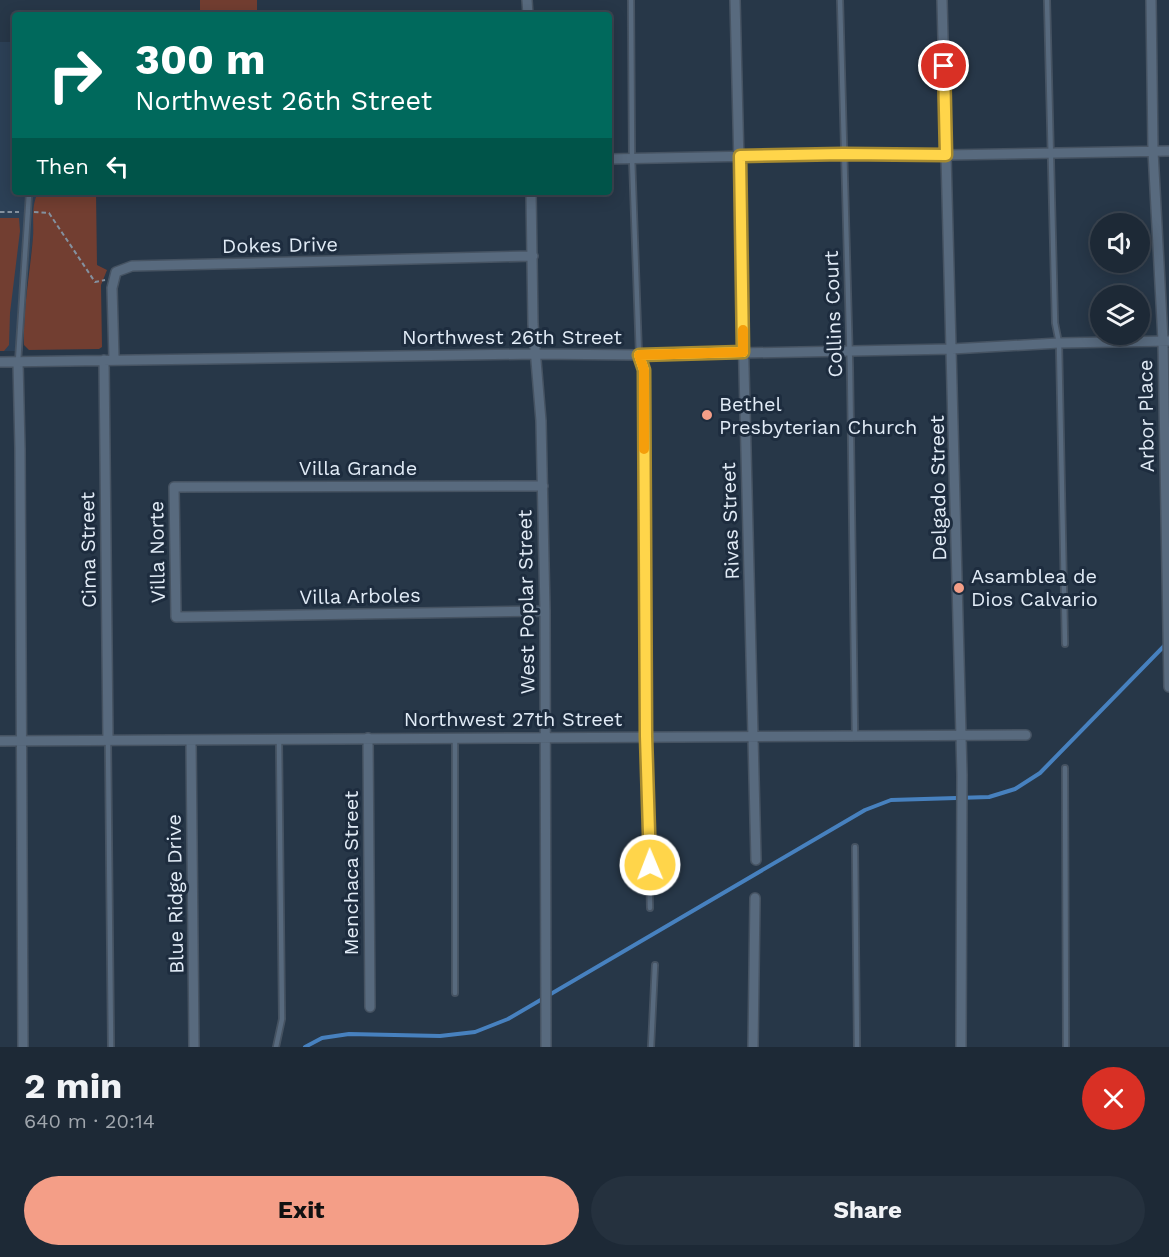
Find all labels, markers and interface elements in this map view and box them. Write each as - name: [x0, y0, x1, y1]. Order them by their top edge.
- text: 300 m: [135, 35, 266, 84]
- icon: right: [36, 36, 114, 114]
- pin: [918, 40, 969, 91]
- icon: arrive: [927, 49, 960, 82]
- text: Northwest 26th Street: [135, 85, 432, 117]
- icon: left: [101, 150, 134, 183]
- text: Then: [36, 154, 89, 179]
- map controls: [1090, 213, 1150, 345]
- button: sound: [1090, 213, 1150, 273]
- street label: Dokes Drive: [222, 232, 338, 258]
- street label: Collins Court: [819, 249, 847, 378]
- button: layers: [1090, 285, 1150, 345]
- street label: Northwest 26th Street: [402, 325, 623, 349]
- street label: Arbor Place: [1133, 359, 1159, 473]
- place label: Bethel Presbyterian Church: [719, 392, 917, 439]
- marker: Bethel Presbyterian Church: [700, 408, 714, 422]
- street label: Delgado Street: [925, 414, 951, 561]
- street label: Villa Grande: [299, 456, 417, 480]
- street label: Rivas Street: [716, 461, 744, 580]
- street label: Cima Street: [75, 491, 101, 608]
- street label: Villa Norte: [144, 501, 170, 603]
- street label: West Poplar Street: [512, 509, 540, 694]
- place label: Asamblea de Dios Calvario: [971, 564, 1098, 611]
- marker: Asamblea de Dios Calvario: [952, 581, 966, 595]
- street label: Villa Arboles: [299, 583, 421, 609]
- street label: Northwest 27th Street: [404, 707, 623, 731]
- street label: Menchaca Street: [339, 790, 363, 955]
- street label: Blue Ridge Drive: [162, 814, 188, 974]
- position arrow: [618, 833, 682, 897]
- text: 2 min: [24, 1065, 122, 1107]
- button: close: [1082, 1067, 1145, 1130]
- text: 640 m · 20:14: [24, 1109, 155, 1133]
- button: Exit: [24, 1176, 579, 1245]
- button: Share: [591, 1176, 1145, 1245]

